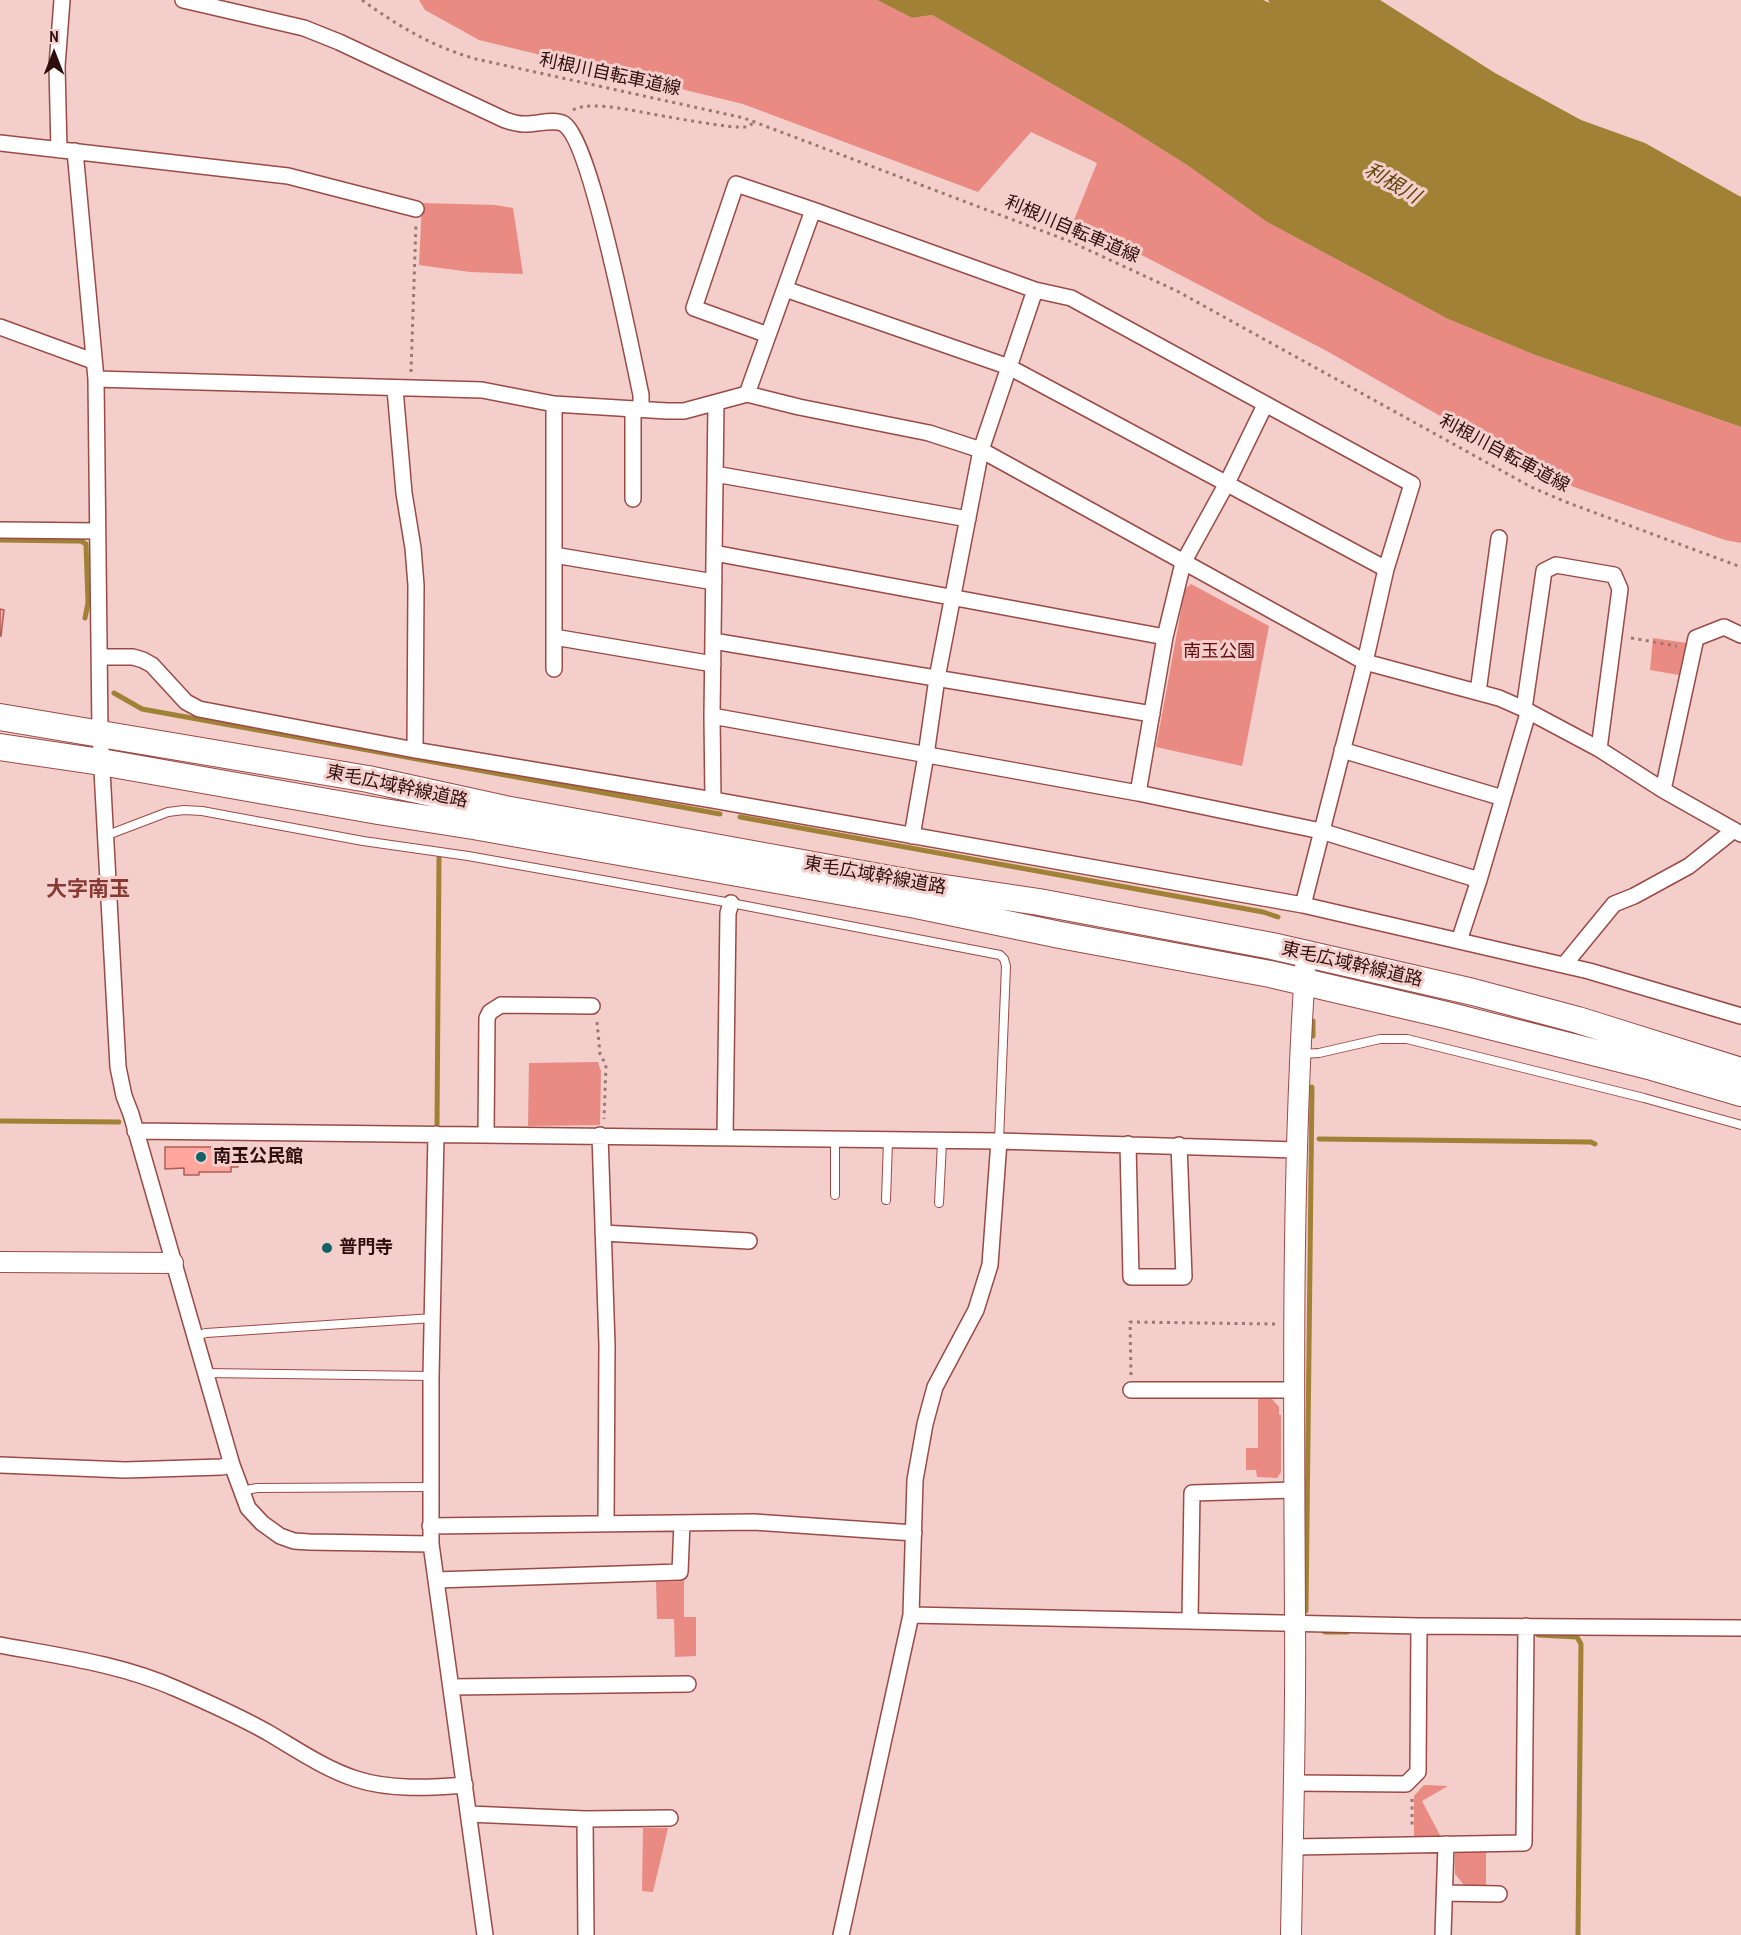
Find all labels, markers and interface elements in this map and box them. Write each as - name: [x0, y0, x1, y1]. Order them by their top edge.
- north arrow: [24, 24, 84, 84]
- text: N: [49, 25, 59, 47]
- street label: 利根川自転車道線: [537, 49, 683, 101]
- water label: 利根川: [1360, 159, 1424, 209]
- street label: 利根川自転車道線: [1002, 192, 1142, 268]
- street label: 利根川自転車道線: [1435, 411, 1573, 497]
- park label: 南玉公園: [1183, 641, 1255, 663]
- street label: 東毛広域幹線道路: [324, 761, 470, 813]
- street label: 東毛広域幹線道路: [802, 853, 948, 899]
- district label: 大字南玉: [46, 877, 130, 903]
- street label: 東毛広域幹線道路: [1279, 938, 1425, 992]
- place label: 南玉公民館: [213, 1146, 303, 1168]
- marker: 南玉公民館: [194, 1150, 208, 1164]
- place label: 普門寺: [339, 1237, 393, 1259]
- marker: 普門寺: [320, 1241, 334, 1255]

